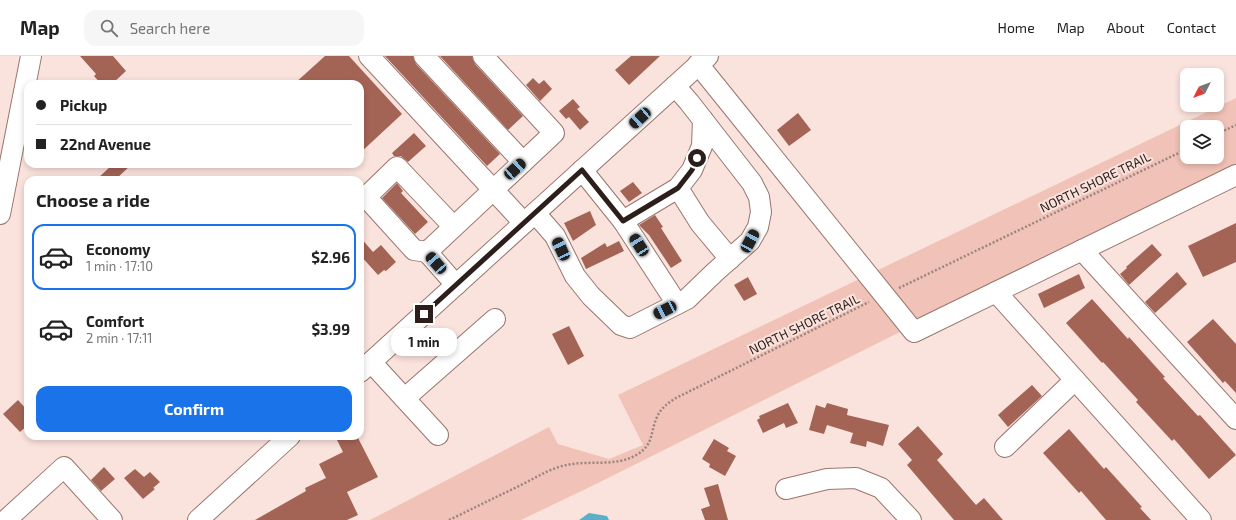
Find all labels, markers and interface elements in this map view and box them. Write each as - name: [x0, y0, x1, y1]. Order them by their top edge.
- search box: [84, 10, 364, 46]
- text: Map: [20, 16, 60, 39]
- icon: search: [98, 17, 120, 39]
- text: Search here: [130, 19, 210, 37]
- text: Home: [998, 19, 1035, 36]
- text: Map: [1057, 19, 1085, 36]
- text: About: [1107, 19, 1145, 36]
- text: Contact: [1167, 19, 1216, 36]
- north arrow: [1180, 68, 1224, 112]
- map controls: [1180, 68, 1224, 164]
- text: Pickup: [60, 96, 107, 114]
- car: [627, 106, 653, 130]
- button: layers: [1180, 120, 1224, 164]
- text: 22nd Avenue: [60, 135, 151, 153]
- street label: NORTH SHORE TRAIL: [1037, 148, 1153, 216]
- route start: [688, 149, 706, 167]
- car: [502, 157, 528, 181]
- text: Choose a ride: [36, 189, 150, 211]
- car: [739, 228, 761, 254]
- car: [627, 232, 651, 258]
- car: [550, 236, 572, 262]
- icon: car: [38, 239, 74, 275]
- text: Economy: [86, 240, 151, 258]
- text: $2.96: [311, 248, 350, 266]
- car: [424, 250, 448, 276]
- text: 1 min · 17:10: [86, 258, 153, 274]
- street label: NORTH SHORE TRAIL: [746, 290, 862, 358]
- car: [652, 299, 678, 321]
- route end: [415, 305, 433, 323]
- icon: car: [38, 311, 74, 347]
- text: Comfort: [86, 312, 144, 330]
- text: $3.99: [311, 320, 350, 338]
- callout: 1 min: [391, 328, 457, 356]
- text: 2 min · 17:11: [86, 330, 152, 346]
- text: 1 min: [408, 334, 440, 350]
- button: Confirm: [36, 386, 352, 432]

